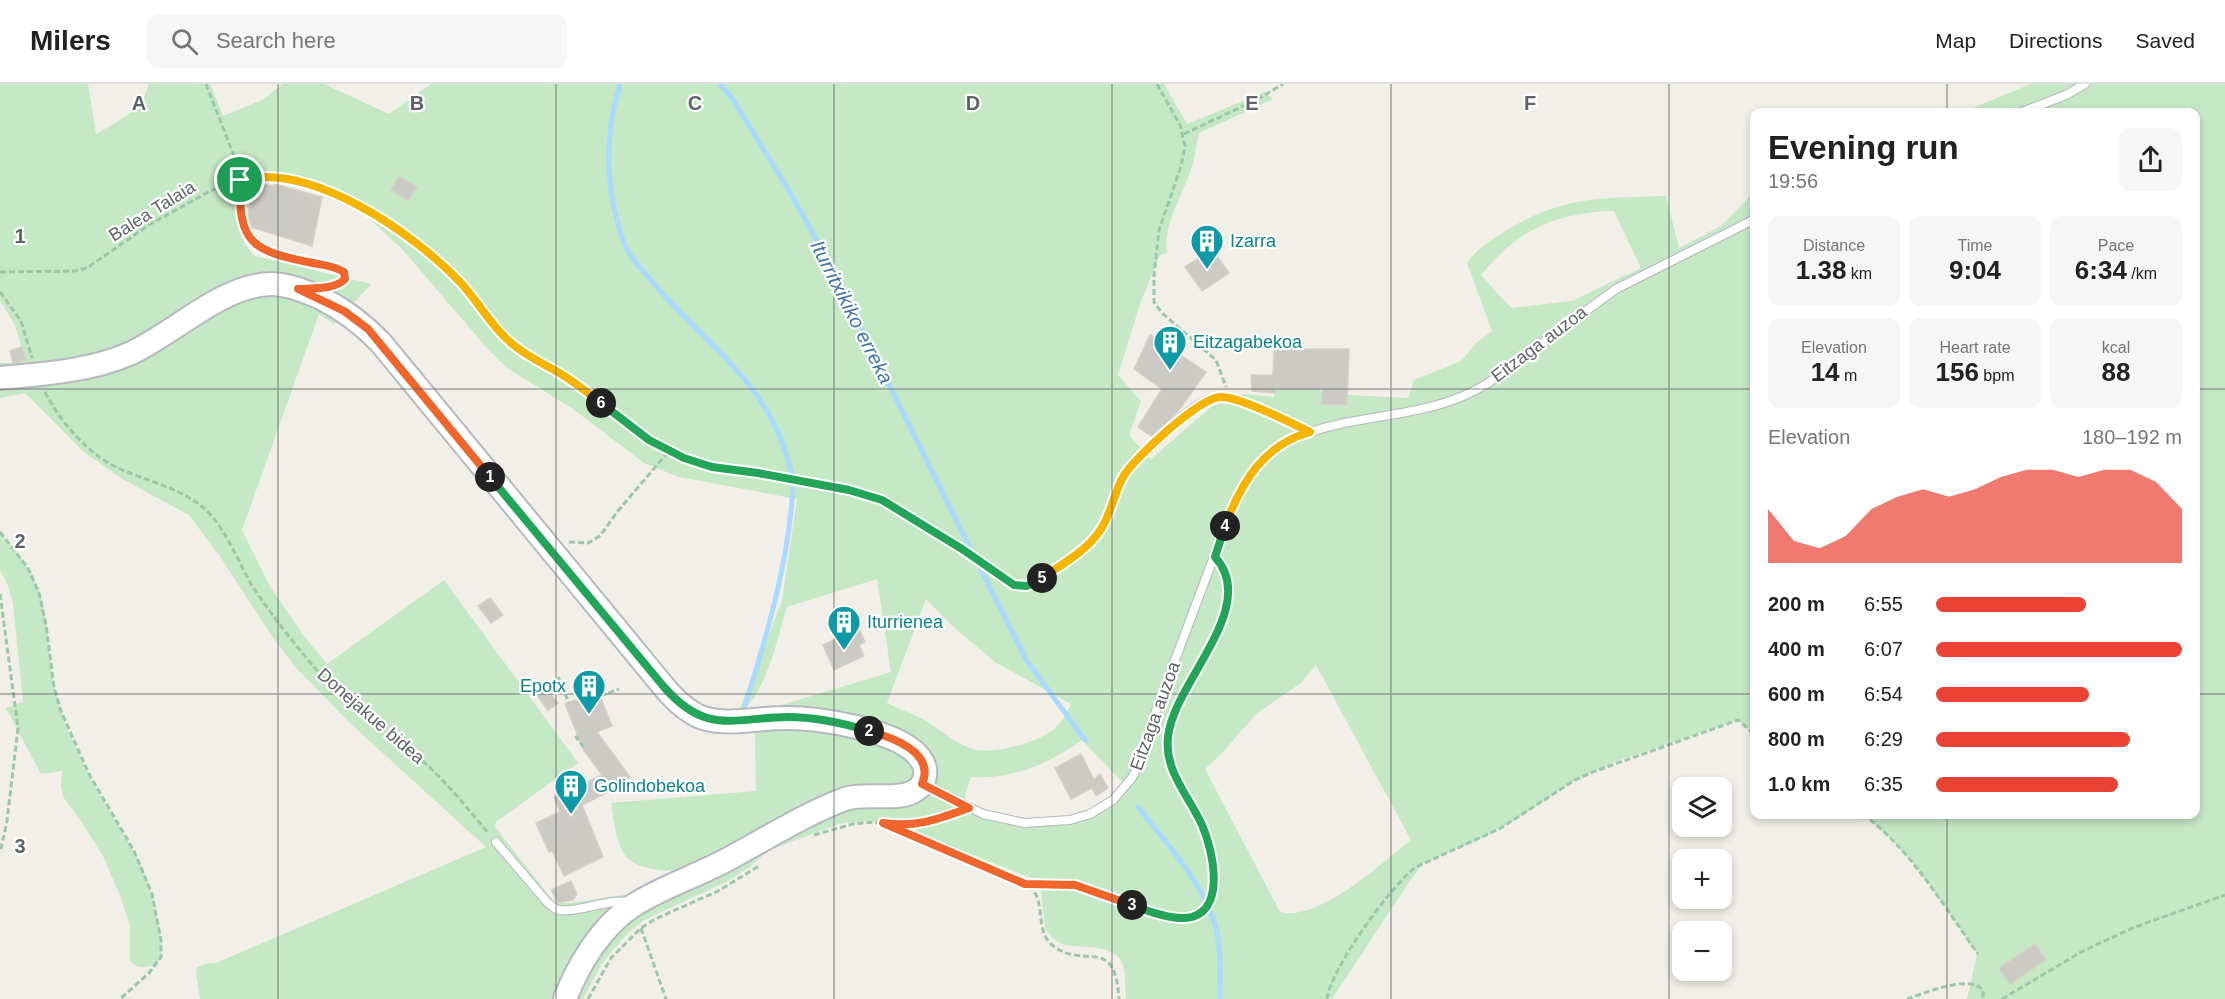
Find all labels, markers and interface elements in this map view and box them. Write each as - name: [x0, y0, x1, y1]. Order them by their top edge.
- search box: [147, 14, 567, 68]
- text: Milers: [30, 25, 111, 56]
- icon: search: [168, 25, 201, 58]
- text: Search here: [216, 28, 336, 53]
- text: Map: [1935, 29, 1976, 52]
- text: Directions: [2009, 29, 2102, 52]
- text: Saved: [2135, 29, 2195, 52]
- text: A: [132, 92, 146, 114]
- text: B: [410, 92, 424, 114]
- text: C: [688, 92, 702, 114]
- text: D: [966, 92, 980, 114]
- text: E: [1245, 92, 1259, 114]
- text: F: [1524, 92, 1536, 114]
- button: share: [2119, 128, 2182, 191]
- text: Evening run: [1768, 129, 1959, 166]
- pin: [214, 154, 265, 205]
- icon: arrive: [223, 163, 256, 196]
- text: 19:56: [1768, 170, 1818, 192]
- street label: Balea Talaia: [105, 176, 200, 245]
- building icon: Izarra: [1189, 223, 1225, 270]
- text: 1: [14, 225, 26, 247]
- place label: Izarra: [1230, 231, 1277, 251]
- water label: Iturritxikiko erreka: [806, 237, 898, 387]
- text: Distance: [1803, 237, 1865, 254]
- text: Time: [1958, 237, 1992, 254]
- text: Pace: [2098, 237, 2134, 254]
- text: 1.38: [1796, 255, 1846, 285]
- text: 9:04: [1949, 255, 2001, 285]
- text: 6:34: [2075, 255, 2127, 285]
- text: km: [1846, 265, 1872, 282]
- text: /km: [2127, 265, 2157, 282]
- street label: Eitzaga auzoa: [1487, 301, 1591, 386]
- building icon: Eitzagabekoa: [1152, 324, 1188, 371]
- place label: Eitzagabekoa: [1193, 332, 1303, 352]
- text: Elevation: [1801, 339, 1867, 356]
- text: Heart rate: [1939, 339, 2011, 356]
- text: kcal: [2102, 339, 2130, 356]
- text: 14: [1811, 357, 1840, 387]
- text: 156: [1936, 357, 1979, 387]
- text: 88: [2102, 357, 2130, 387]
- text: m: [1840, 367, 1857, 384]
- text: bpm: [1979, 367, 2014, 384]
- pin: 6: [586, 388, 616, 418]
- text: 6: [597, 394, 605, 411]
- text: Elevation: [1768, 426, 1850, 448]
- text: 180–192 m: [2082, 426, 2182, 448]
- pin: 1: [475, 462, 505, 492]
- text: 1: [486, 468, 494, 485]
- pin: 4: [1210, 511, 1240, 541]
- text: 4: [1221, 517, 1229, 534]
- text: 2: [14, 530, 26, 552]
- pin: 5: [1027, 563, 1057, 593]
- text: 5: [1038, 569, 1046, 586]
- text: 200 m: [1768, 593, 1825, 615]
- text: 6:55: [1864, 593, 1903, 615]
- building icon: Iturrienea: [826, 604, 862, 651]
- place label: Iturrienea: [867, 612, 944, 632]
- text: 400 m: [1768, 638, 1825, 660]
- text: 6:07: [1864, 638, 1903, 660]
- street label: Eitzaga auzoa: [1126, 658, 1184, 773]
- street label: Donejakue bidea: [313, 664, 429, 769]
- building icon: Epotx: [571, 668, 607, 715]
- place label: Epotx: [520, 676, 566, 696]
- text: 600 m: [1768, 683, 1825, 705]
- text: 6:54: [1864, 683, 1903, 705]
- pin: 2: [854, 716, 884, 746]
- text: 2: [865, 722, 873, 739]
- text: 800 m: [1768, 728, 1825, 750]
- text: 6:29: [1864, 728, 1903, 750]
- building icon: Golindobekoa: [553, 768, 589, 815]
- text: 1.0 km: [1768, 773, 1830, 795]
- text: 6:35: [1864, 773, 1903, 795]
- place label: Golindobekoa: [594, 776, 706, 796]
- map controls: [1672, 777, 1732, 981]
- button: layers: [1672, 777, 1732, 837]
- text: 3: [14, 835, 26, 857]
- button: +: [1672, 849, 1732, 909]
- pin: 3: [1117, 890, 1147, 920]
- text: 3: [1128, 896, 1136, 913]
- button: −: [1672, 921, 1732, 981]

